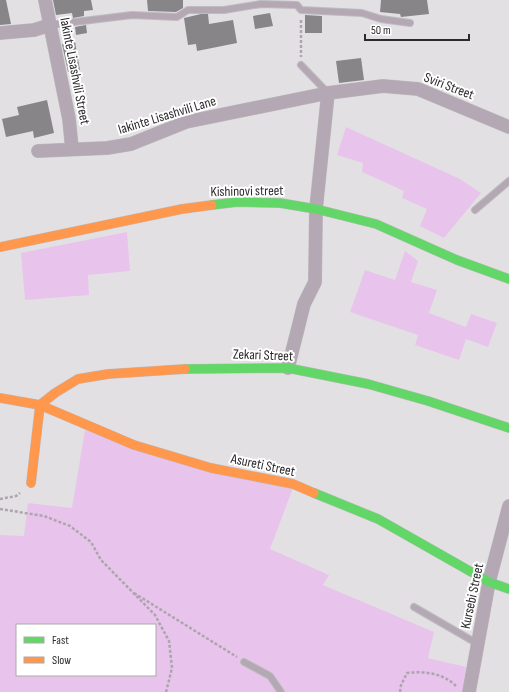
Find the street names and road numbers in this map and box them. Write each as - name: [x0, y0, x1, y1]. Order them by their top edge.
- street label: Iakinte Lisashvili Street: [56, 16, 94, 126]
- street label: Sviri Street: [422, 69, 476, 103]
- street label: Iakinte Lisashvili Lane: [116, 92, 218, 138]
- street label: Kishinovi street: [210, 182, 284, 200]
- street label: Zekari Street: [233, 345, 293, 365]
- street label: Asureti Street: [228, 450, 297, 480]
- street label: Kursebi Street: [457, 562, 487, 630]

